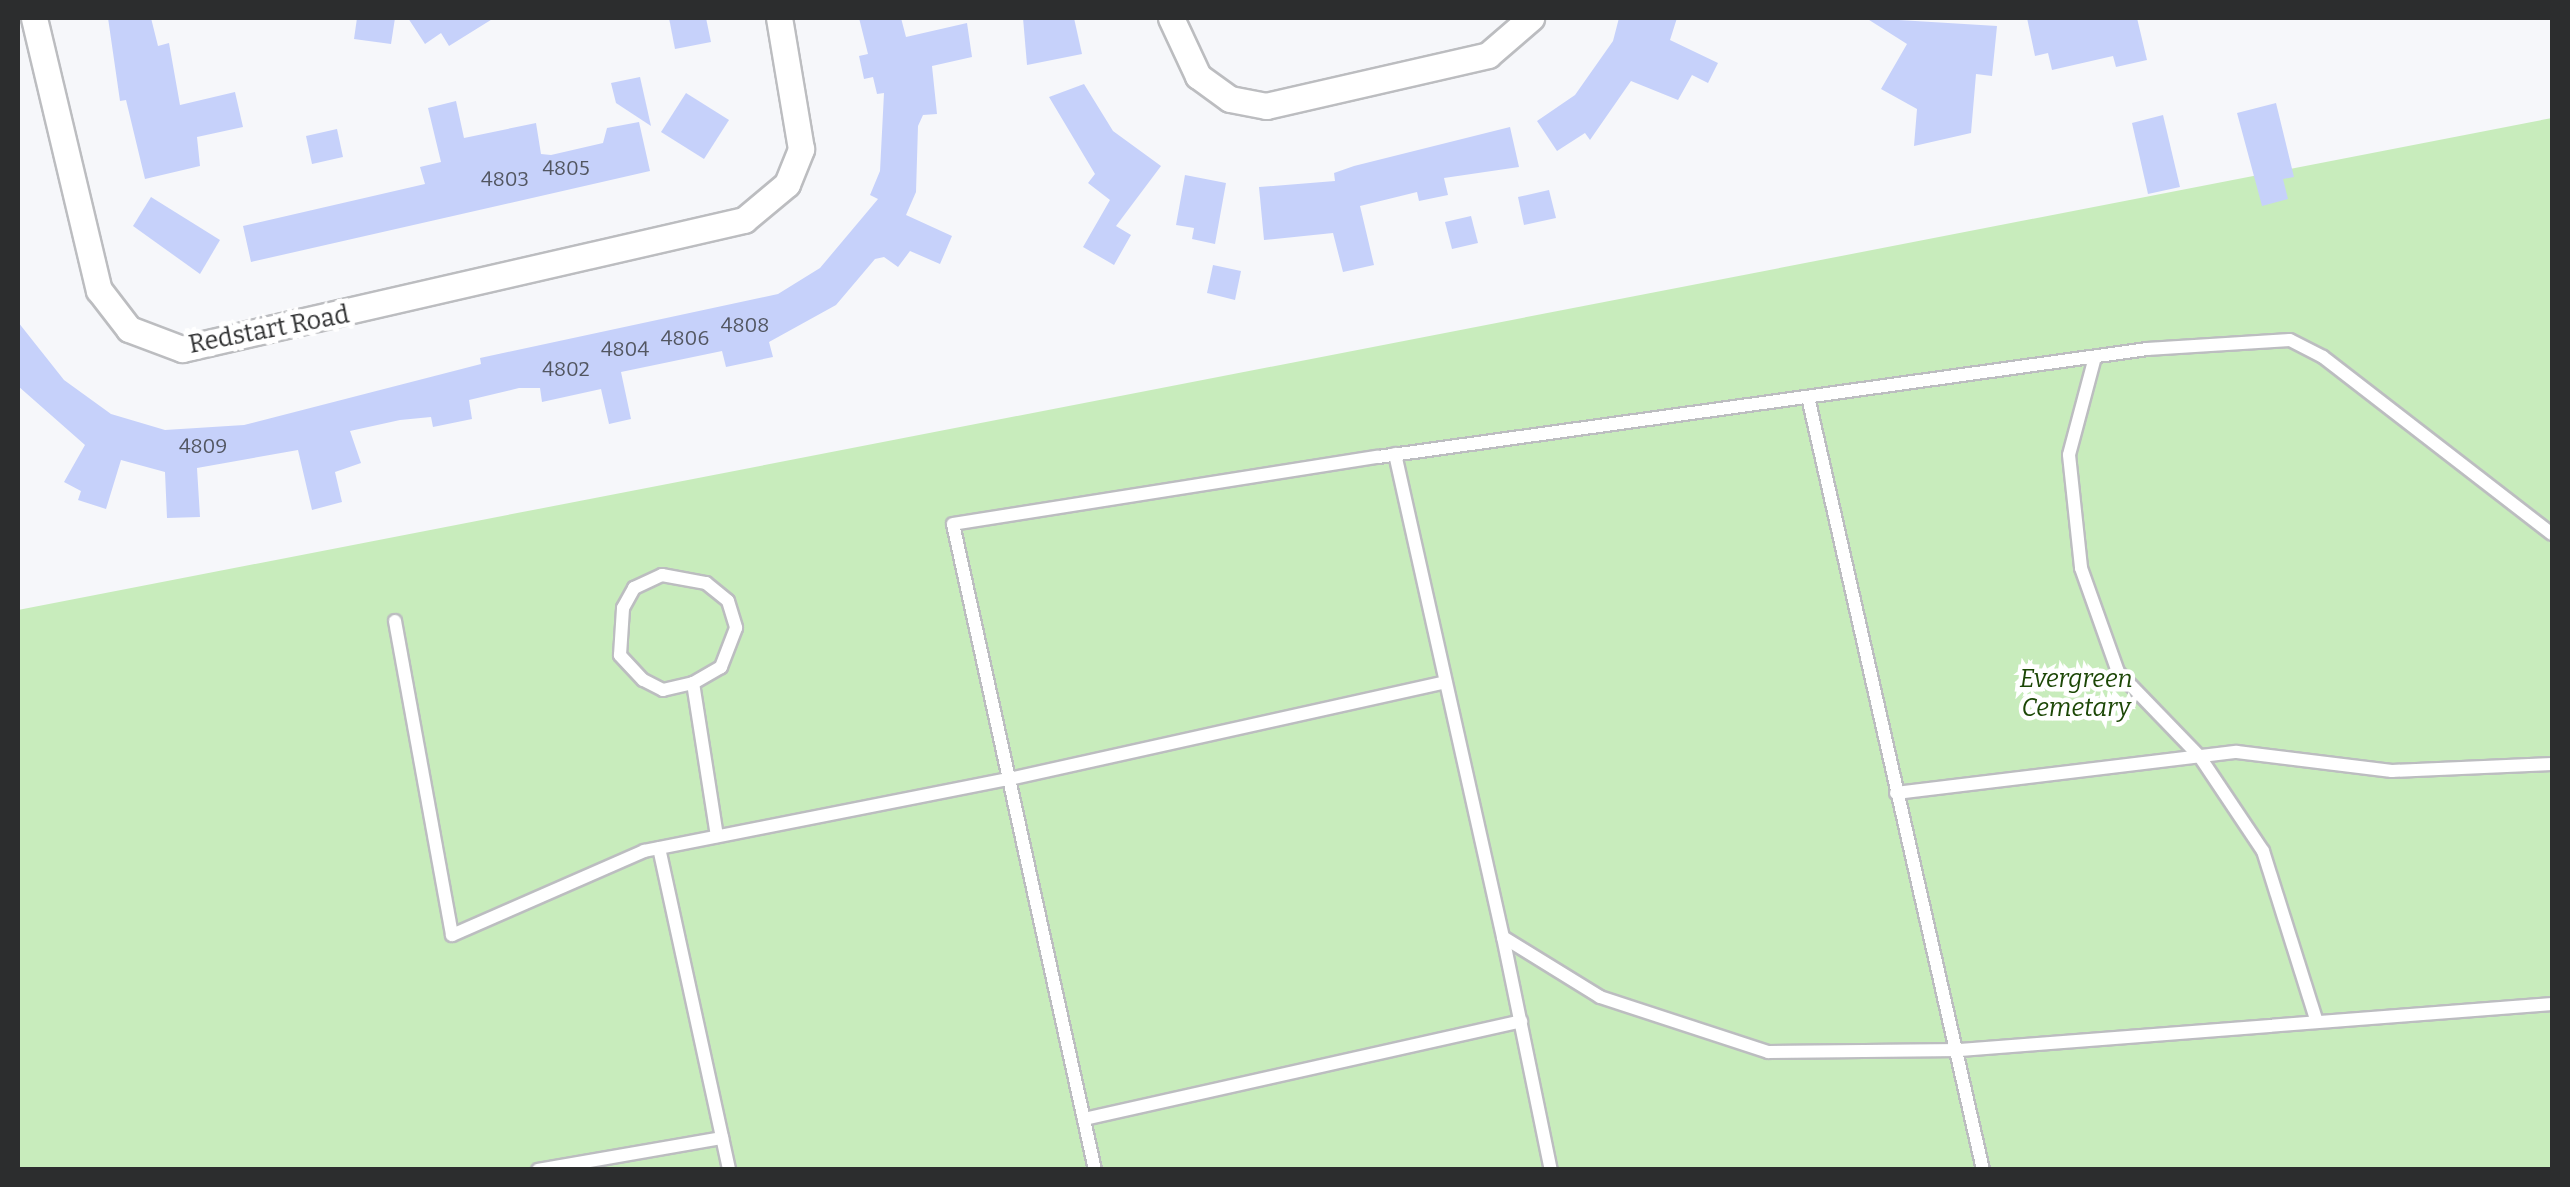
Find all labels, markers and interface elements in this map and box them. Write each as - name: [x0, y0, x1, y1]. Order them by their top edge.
- house number: 4805: [542, 156, 590, 180]
- house number: 4803: [481, 167, 529, 191]
- street label: Redstart Road: [186, 300, 352, 360]
- house number: 4808: [721, 313, 769, 337]
- house number: 4806: [661, 326, 709, 350]
- house number: 4804: [601, 337, 649, 361]
- house number: 4802: [542, 357, 590, 381]
- house number: 4809: [179, 434, 227, 458]
- park label: Evergreen Cemetary: [2019, 665, 2133, 724]

